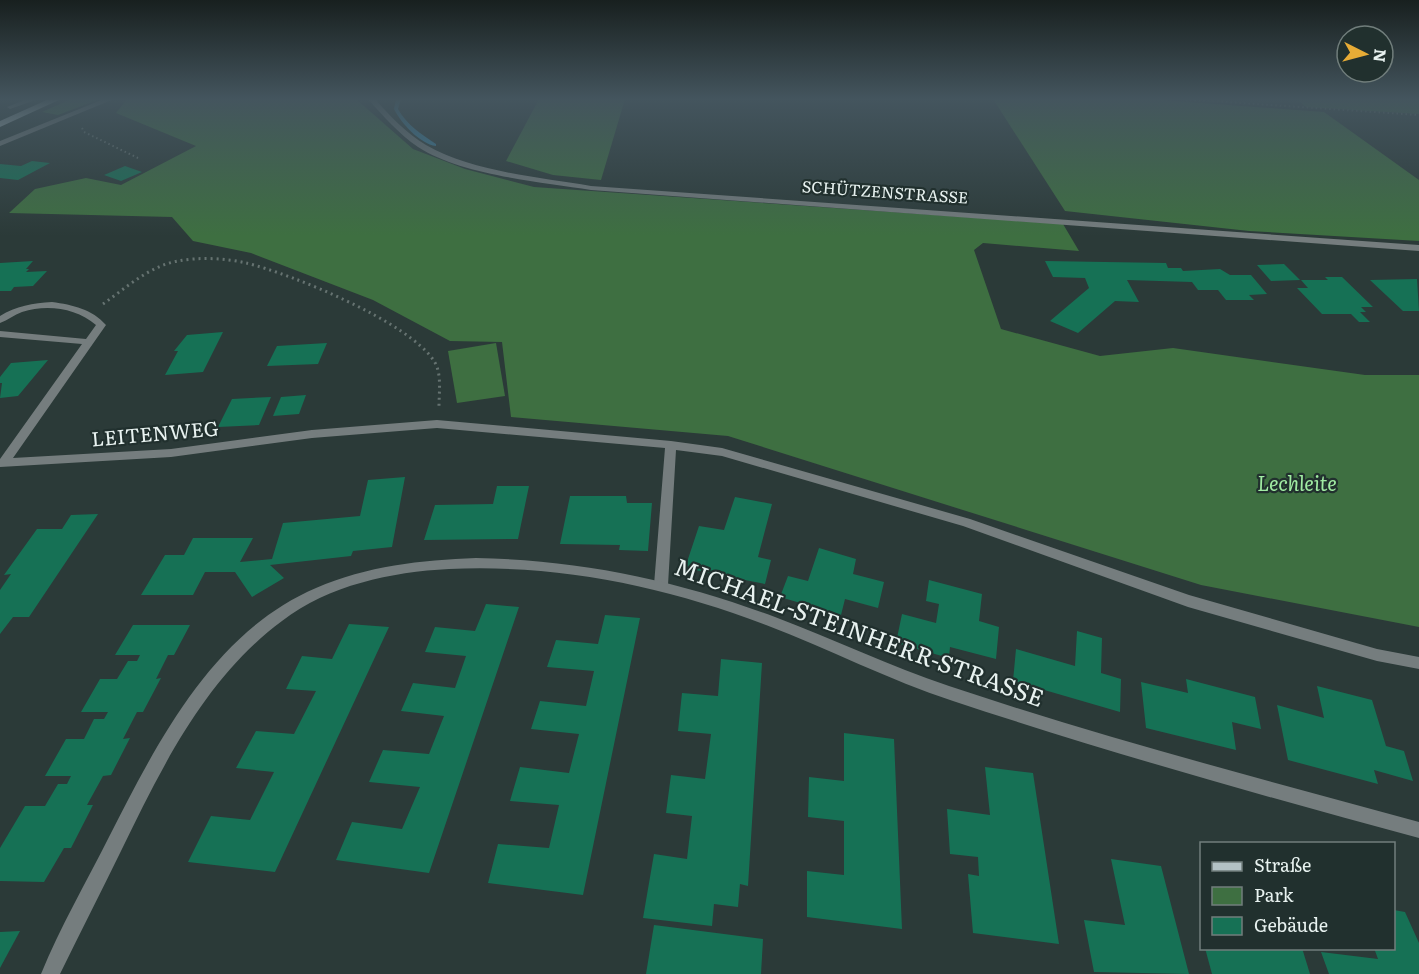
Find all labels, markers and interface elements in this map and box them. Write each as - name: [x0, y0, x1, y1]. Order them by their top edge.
- north arrow: [1335, 24, 1395, 84]
- text: N: [1368, 48, 1394, 64]
- street label: SCHÜTZENSTRASSE: [801, 173, 969, 209]
- street label: LEITENWEG: [90, 412, 220, 453]
- park label: Lechleite: [1257, 467, 1337, 497]
- street label: MICHAEL-STEINHERR-STRASSE: [670, 547, 1050, 714]
- legend: [1200, 842, 1395, 950]
- text: Straße: [1254, 851, 1311, 878]
- text: Park: [1254, 881, 1295, 908]
- text: Gebäude: [1254, 911, 1328, 938]

